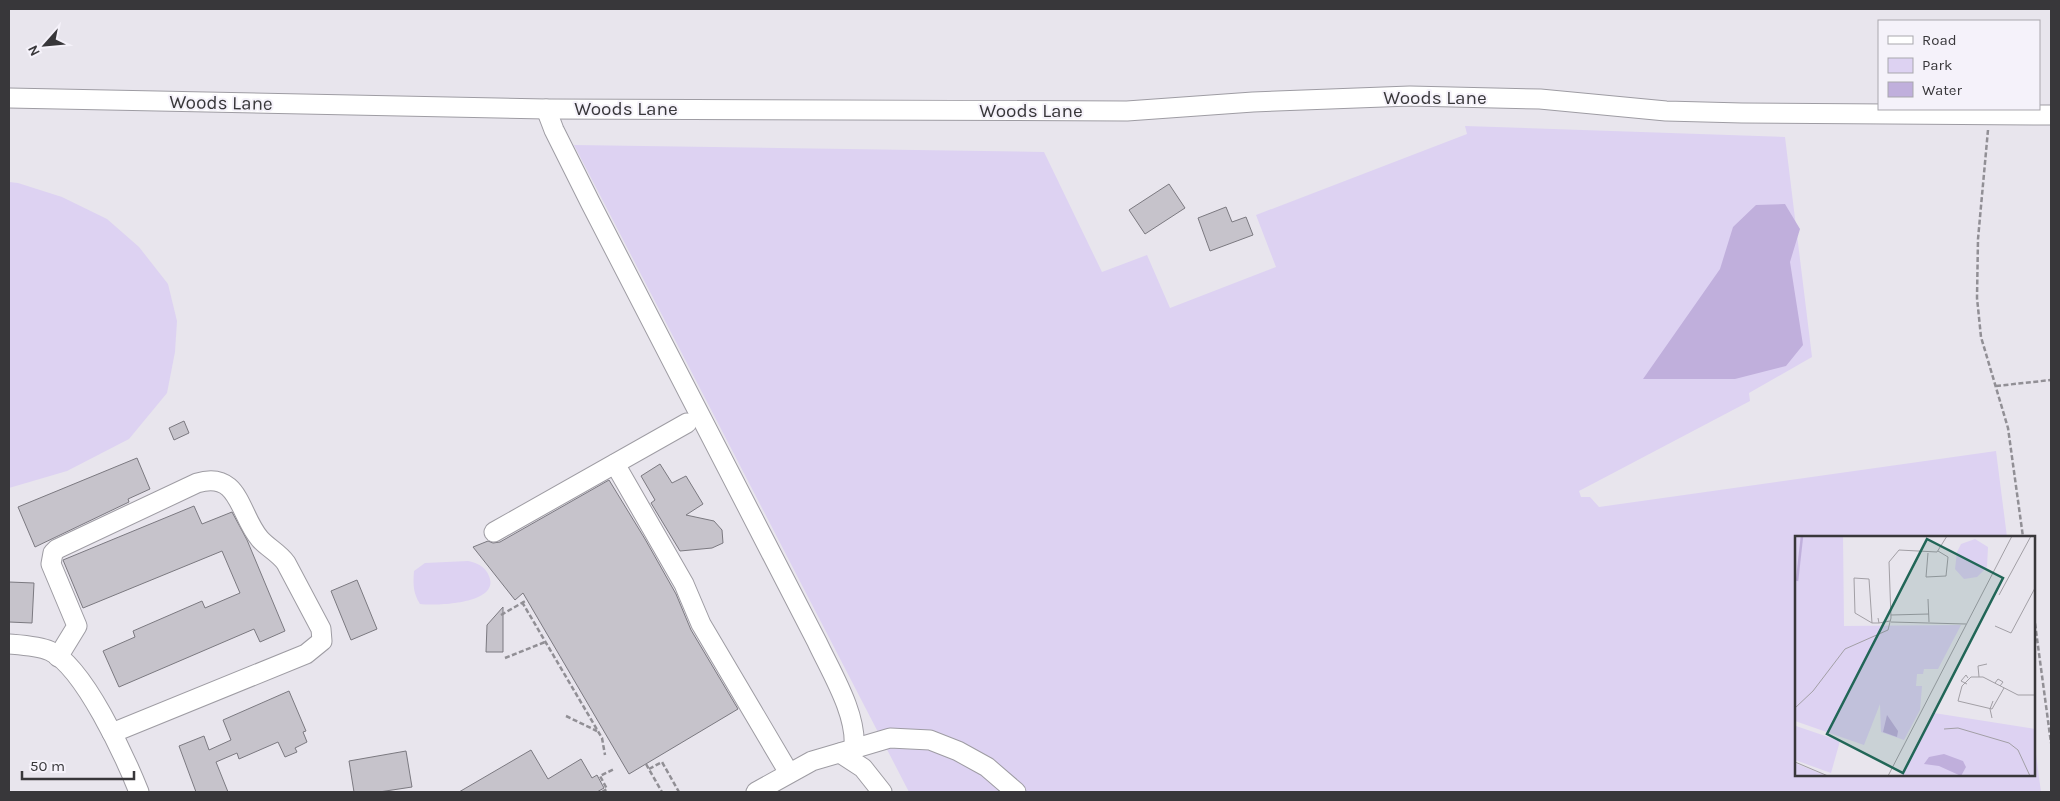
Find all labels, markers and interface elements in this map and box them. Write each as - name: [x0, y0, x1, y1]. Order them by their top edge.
- north arrow: [20, 20, 70, 70]
- legend: [1878, 20, 2040, 110]
- text: Road: [1922, 31, 1957, 49]
- text: N: [24, 42, 44, 59]
- text: Park: [1922, 56, 1952, 74]
- text: Water: [1922, 81, 1963, 99]
- street label: Woods Lane: [1383, 87, 1487, 109]
- street label: Woods Lane: [169, 91, 273, 115]
- street label: Woods Lane: [574, 98, 678, 120]
- street label: Woods Lane: [979, 100, 1083, 122]
- inset map: [1795, 536, 2035, 776]
- scale bar: [22, 748, 135, 780]
- text: 50 m: [30, 757, 65, 775]

